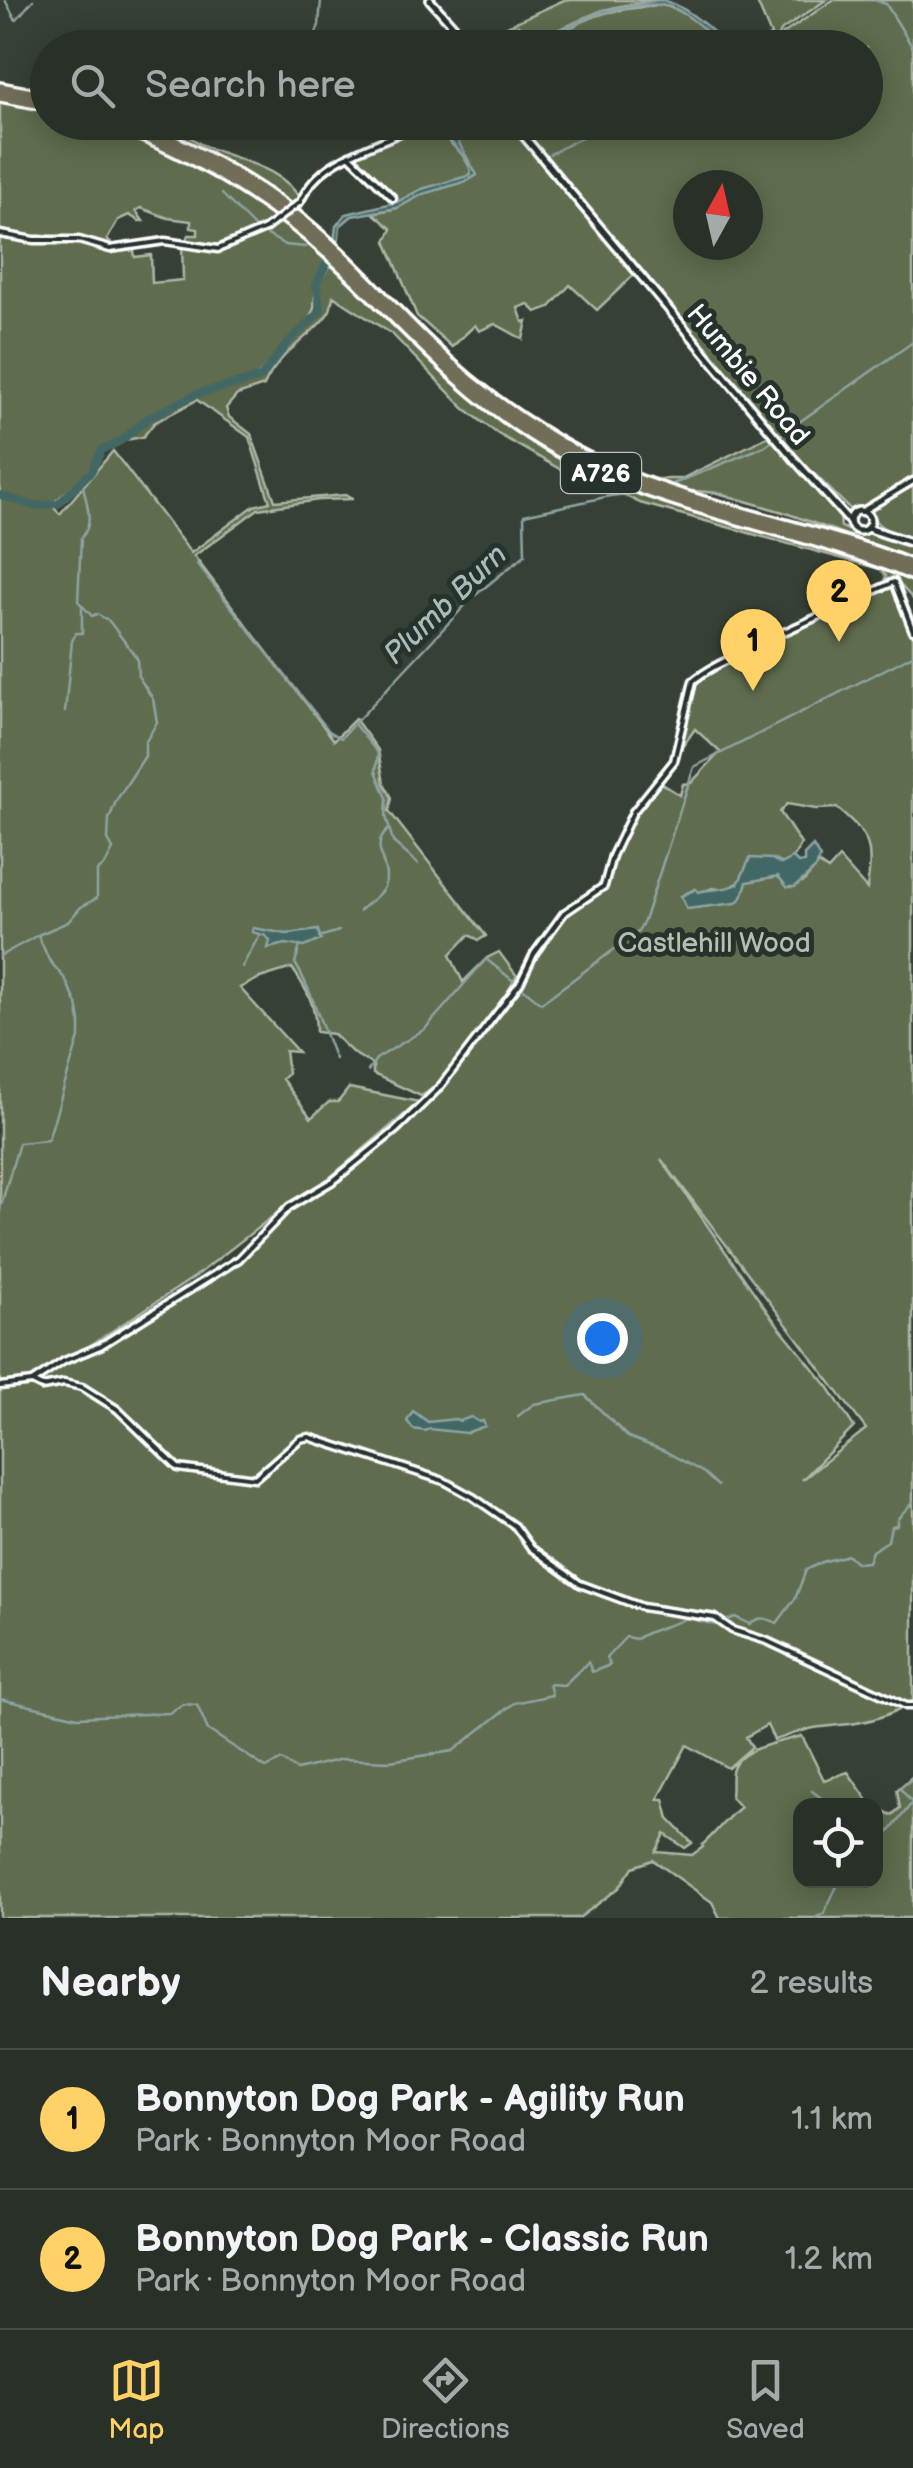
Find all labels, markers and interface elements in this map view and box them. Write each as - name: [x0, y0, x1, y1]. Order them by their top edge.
- search box: [30, 30, 883, 140]
- icon: search: [65, 58, 120, 113]
- text: Search here: [145, 63, 356, 108]
- north arrow: [673, 170, 763, 260]
- street label: Humbie Road: [679, 298, 816, 452]
- road number: A726: [561, 453, 641, 493]
- water label: Plumb Burn: [377, 537, 515, 672]
- pin: 2: [806, 560, 872, 642]
- pin: 1: [720, 608, 786, 691]
- park label: Castlehill Wood: [617, 927, 811, 960]
- your location: [577, 1313, 628, 1364]
- map controls: [793, 1798, 883, 1888]
- button: locate: [793, 1798, 883, 1888]
- text: Nearby: [40, 1958, 180, 2009]
- text: 2 results: [749, 1964, 873, 2003]
- text: Bonnyton Dog Park - Agility Run: [135, 2077, 685, 2122]
- text: 1: [66, 2100, 79, 2139]
- text: 1.1 km: [791, 2100, 873, 2139]
- text: Park · Bonnyton Moor Road: [135, 2122, 526, 2161]
- text: Bonnyton Dog Park - Classic Run: [135, 2217, 709, 2262]
- text: 2: [63, 2240, 82, 2279]
- text: 1.2 km: [785, 2240, 873, 2279]
- text: Park · Bonnyton Moor Road: [135, 2262, 526, 2301]
- tab: Map: [108, 2353, 165, 2446]
- tab: Directions: [381, 2353, 510, 2446]
- tab: Saved: [726, 2353, 805, 2446]

